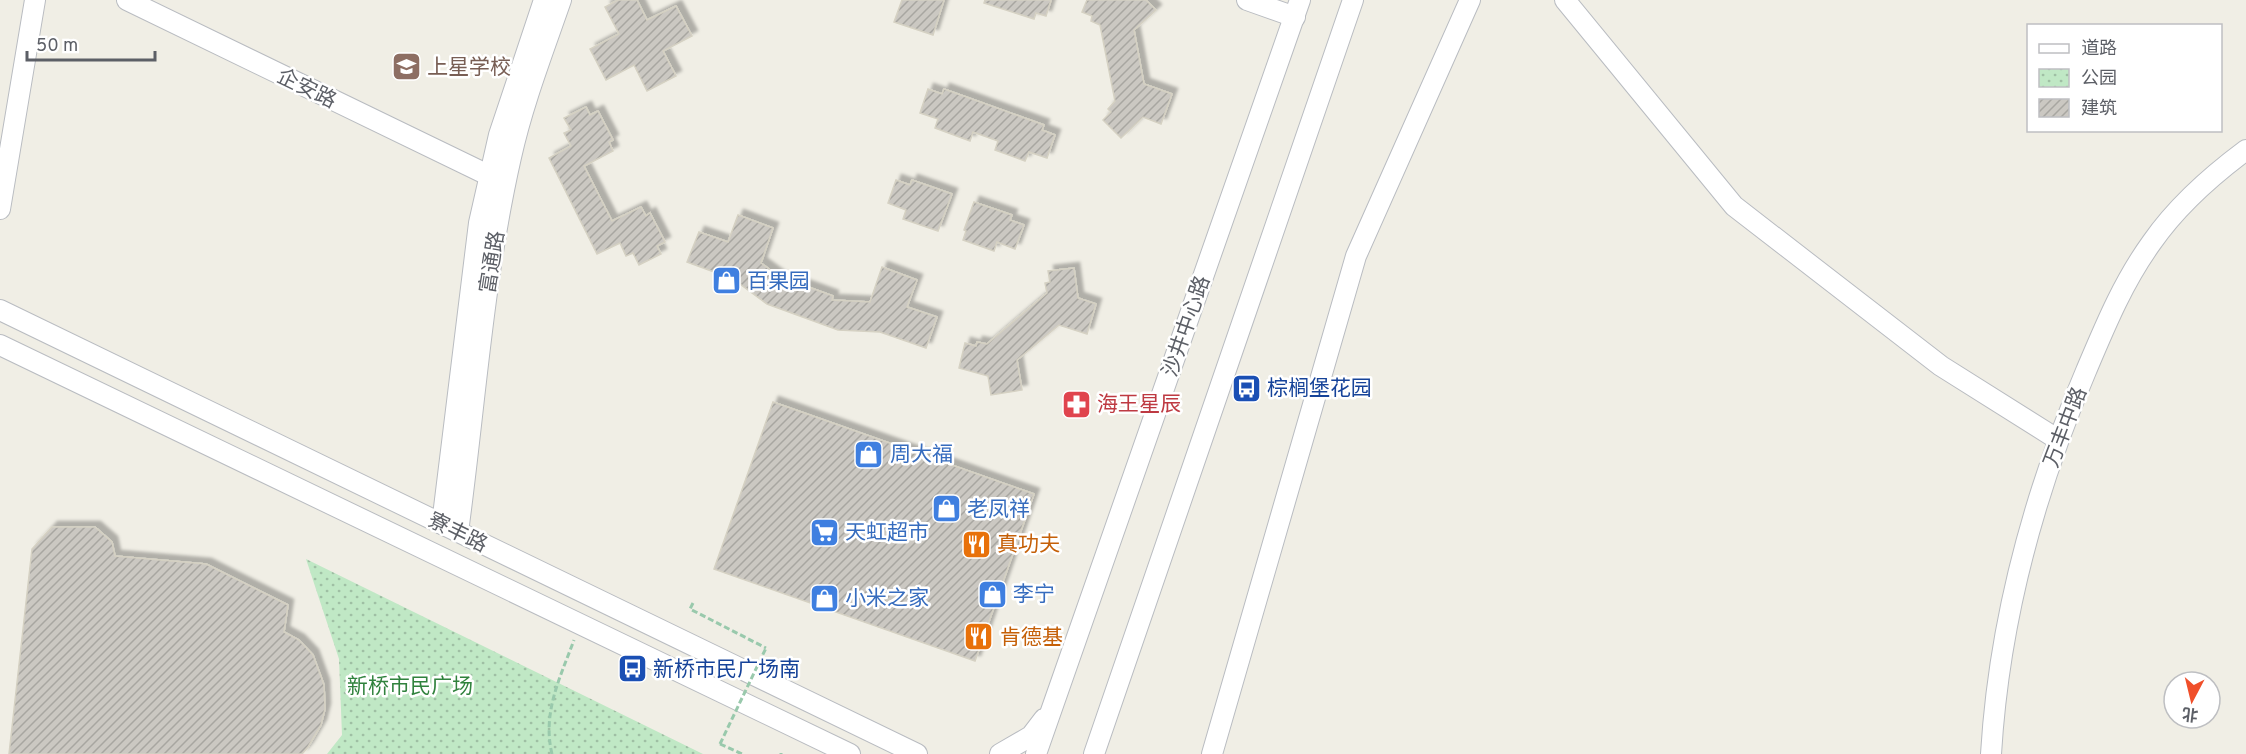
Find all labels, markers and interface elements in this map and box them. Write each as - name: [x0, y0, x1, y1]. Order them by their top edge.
- scale bar: [27, 24, 154, 62]
- legend: [2027, 24, 2222, 132]
- text: 50 m: [36, 35, 78, 58]
- text: 道路: [2081, 38, 2117, 61]
- school or university icon: 上星学校: [390, 51, 422, 83]
- place label: 上星学校: [427, 55, 511, 82]
- street label: 企安路: [272, 63, 341, 115]
- text: 公园: [2081, 68, 2117, 91]
- text: 建筑: [2081, 98, 2117, 121]
- street label: 富通路: [475, 229, 512, 295]
- shop icon: 百果园: [710, 265, 742, 297]
- place label: 百果园: [747, 269, 810, 296]
- street label: 沙井中心路: [1158, 272, 1217, 381]
- bus stop icon: 棕榈堡花园: [1230, 372, 1262, 404]
- place label: 棕榈堡花园: [1267, 376, 1372, 403]
- street label: 万丰中路: [2039, 383, 2094, 472]
- pharmacy icon: 海王星辰: [1060, 388, 1092, 420]
- place label: 海王星辰: [1097, 392, 1181, 419]
- shop icon: 周大福: [853, 438, 885, 470]
- place label: 周大福: [890, 442, 953, 469]
- shop icon: 老凤祥: [930, 493, 962, 525]
- place label: 老凤祥: [967, 497, 1030, 524]
- street label: 寮丰路: [423, 507, 492, 559]
- supermarket icon: 天虹超市: [808, 516, 840, 548]
- place label: 天虹超市: [845, 520, 929, 547]
- restaurant icon: 真功夫: [960, 528, 992, 560]
- place label: 真功夫: [997, 532, 1060, 559]
- shop icon: 李宁: [976, 578, 1008, 610]
- shop icon: 小米之家: [808, 582, 840, 614]
- place label: 李宁: [1013, 582, 1055, 609]
- place label: 小米之家: [845, 586, 929, 613]
- restaurant icon: 肯德基: [963, 621, 995, 653]
- place label: 肯德基: [1000, 625, 1063, 652]
- bus stop icon: 新桥市民广场南: [616, 653, 648, 685]
- place label: 新桥市民广场南: [653, 657, 800, 684]
- north arrow: [2162, 670, 2222, 730]
- park label: 新桥市民广场: [347, 674, 473, 701]
- text: 北: [2181, 702, 2200, 724]

